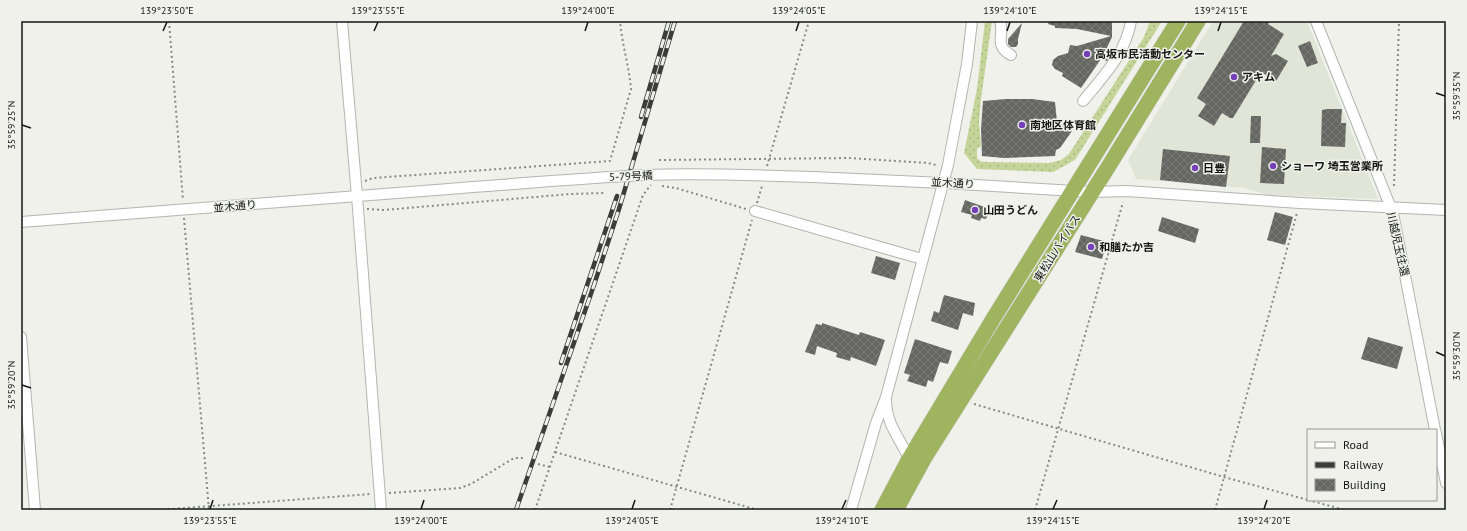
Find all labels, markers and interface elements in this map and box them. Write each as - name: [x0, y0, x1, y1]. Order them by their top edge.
- text: 139°23'50"E: [140, 4, 194, 17]
- text: 139°23'55"E: [351, 4, 405, 17]
- text: 139°24'00"E: [561, 4, 615, 17]
- text: 139°24'05"E: [772, 4, 826, 17]
- text: 139°24'10"E: [983, 4, 1037, 17]
- text: 139°24'15"E: [1194, 4, 1248, 17]
- place label: 高坂市民活動センター: [1095, 47, 1205, 61]
- marker: 高坂市民活動センター: [1082, 49, 1092, 59]
- place label: アキム: [1242, 70, 1275, 84]
- text: 35°59'35"N: [1450, 71, 1463, 121]
- marker: アキム: [1229, 72, 1239, 82]
- text: 35°59'25"N: [5, 100, 18, 150]
- place label: 南地区体育館: [1030, 118, 1096, 132]
- marker: 南地区体育館: [1017, 120, 1027, 130]
- place label: ショーワ 埼玉営業所: [1281, 159, 1383, 173]
- place label: 日豊: [1203, 161, 1225, 175]
- marker: ショーワ 埼玉営業所: [1268, 161, 1278, 171]
- marker: 日豊: [1190, 163, 1200, 173]
- street label: 5-79号橋: [609, 168, 653, 184]
- street label: 並木通り: [931, 175, 975, 191]
- street label: 並木通り: [212, 197, 258, 215]
- place label: 山田うどん: [983, 203, 1038, 217]
- marker: 山田うどん: [970, 205, 980, 215]
- street label: 川越児玉往還: [1384, 210, 1412, 278]
- street label: 東松山バイパス: [1031, 212, 1083, 284]
- place label: 和膳たか吉: [1099, 240, 1154, 254]
- marker: 和膳たか吉: [1086, 242, 1096, 252]
- text: 35°59'30"N: [1450, 331, 1463, 381]
- text: 35°59'20"N: [5, 360, 18, 410]
- legend: [1307, 429, 1437, 501]
- text: Road: [1343, 437, 1368, 452]
- text: Railway: [1343, 457, 1383, 472]
- text: Building: [1343, 477, 1386, 492]
- text: 139°23'55"E: [183, 514, 237, 527]
- text: 139°24'00"E: [394, 514, 448, 527]
- text: 139°24'05"E: [605, 514, 659, 527]
- text: 139°24'10"E: [815, 514, 869, 527]
- text: 139°24'15"E: [1026, 514, 1080, 527]
- text: 139°24'20"E: [1237, 514, 1291, 527]

